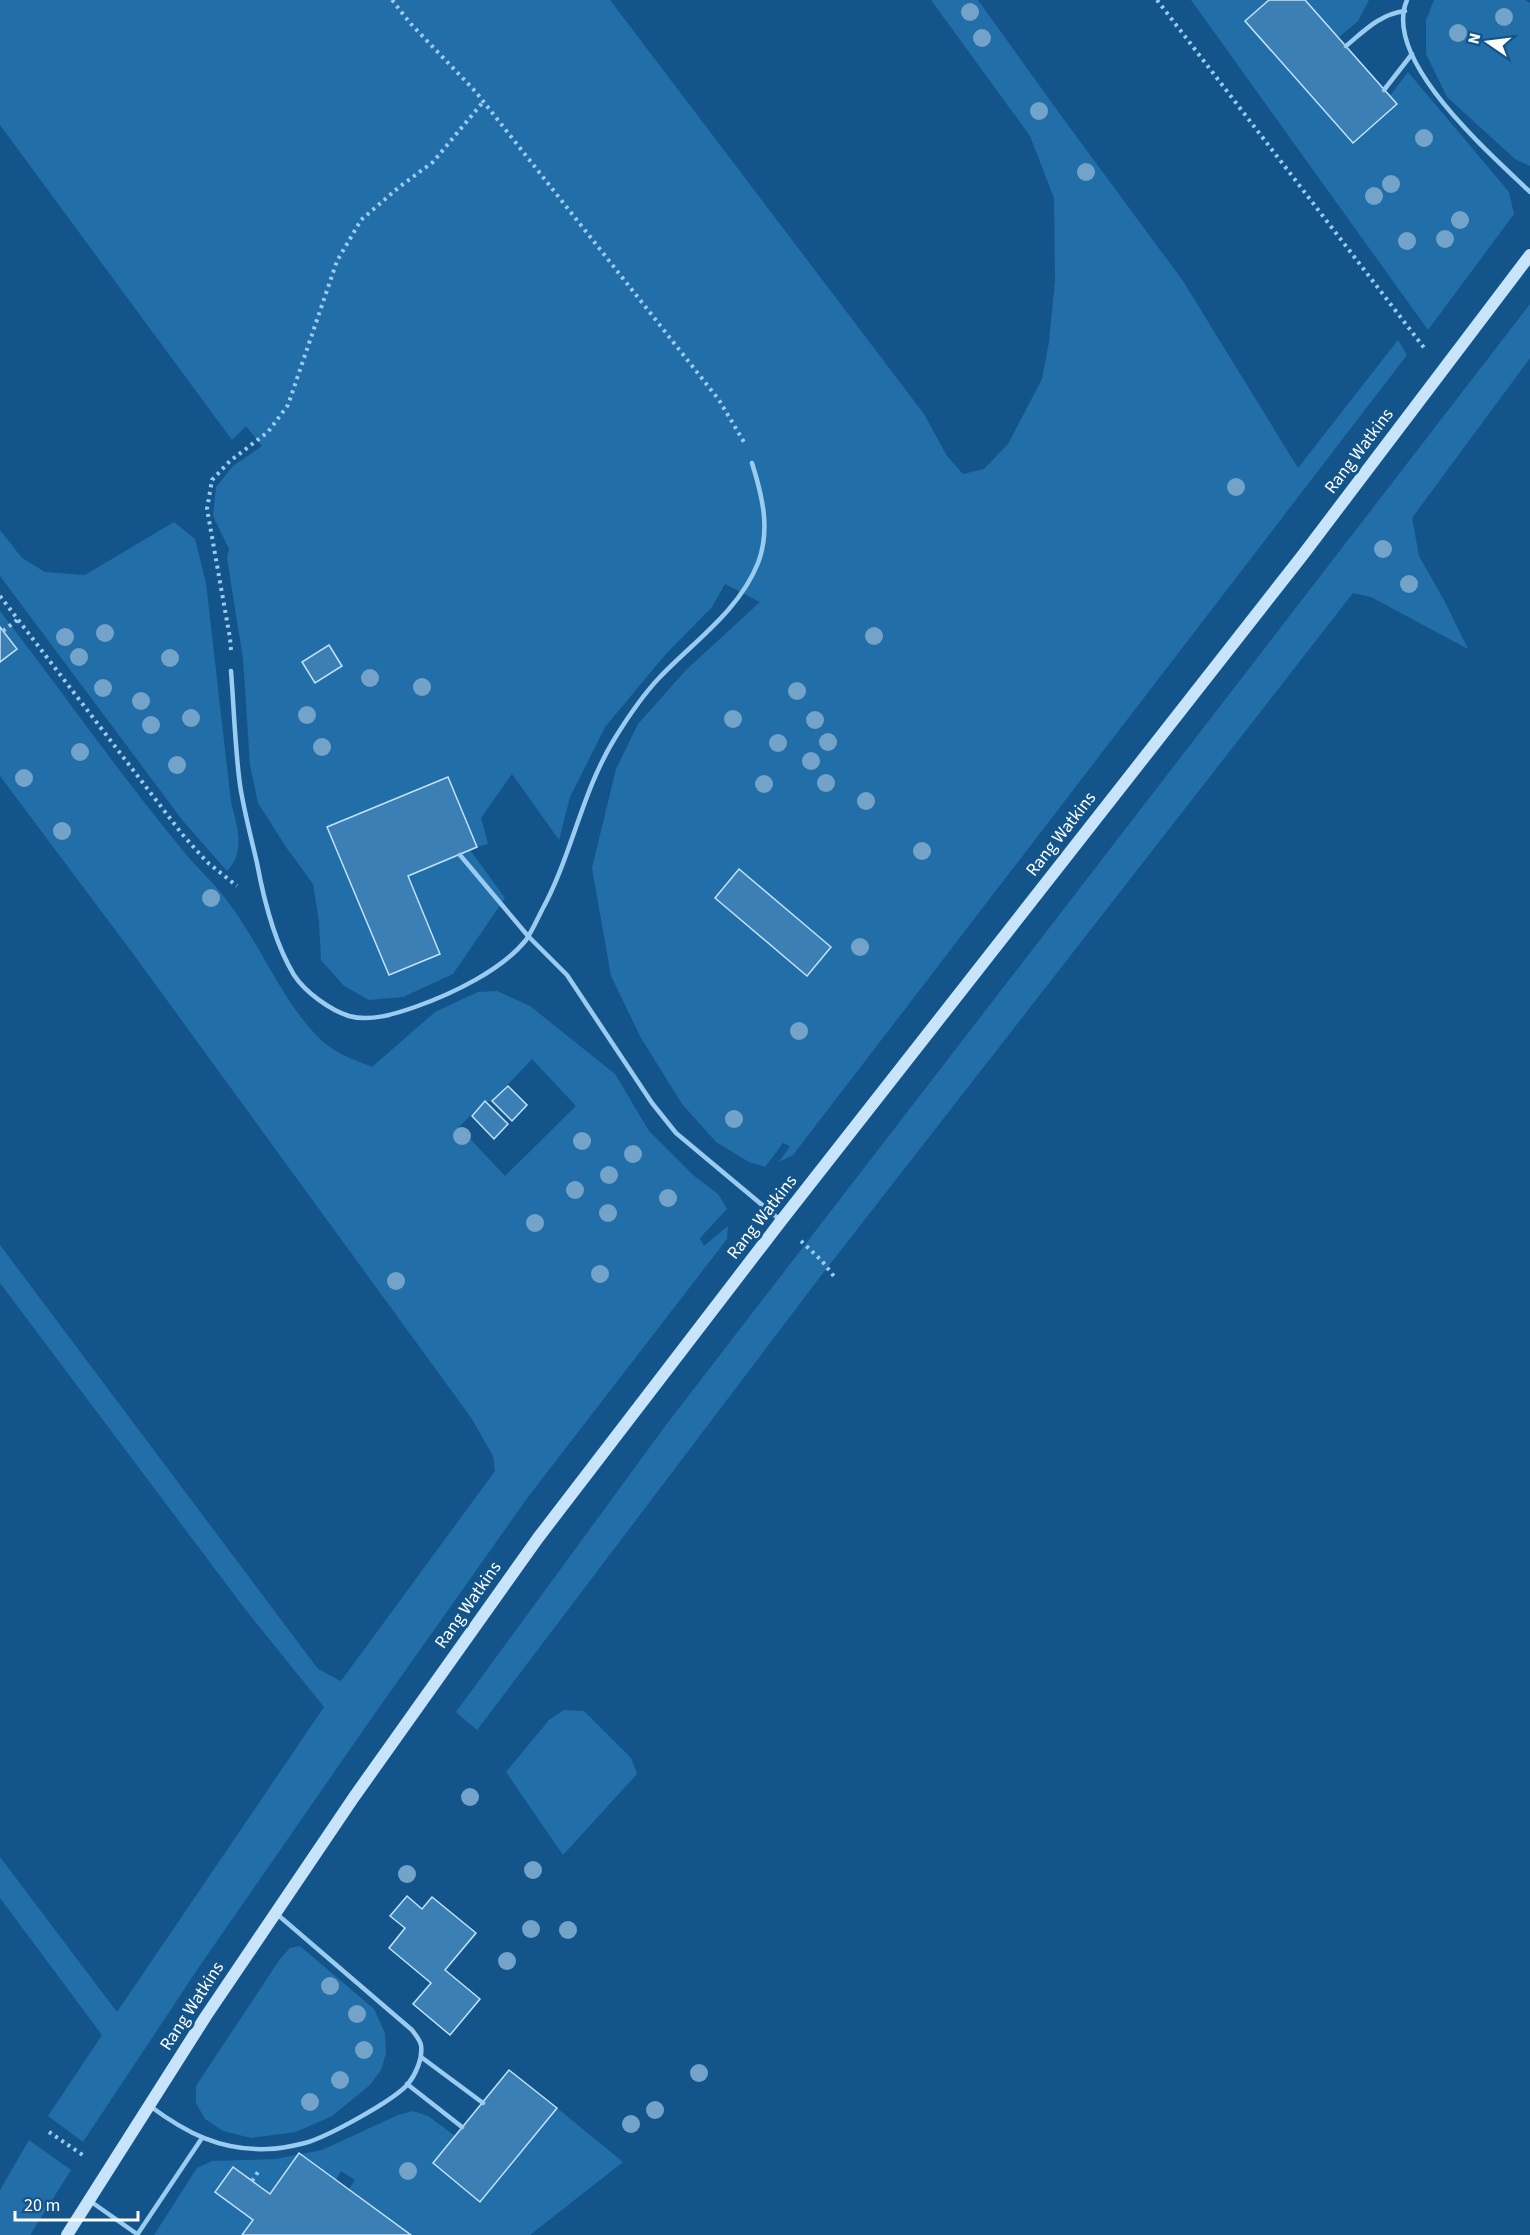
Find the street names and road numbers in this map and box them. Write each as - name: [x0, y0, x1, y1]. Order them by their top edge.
- street label: Rang Watkins: [1319, 403, 1399, 499]
- street label: Rang Watkins: [1020, 786, 1102, 882]
- street label: Rang Watkins: [721, 1169, 803, 1265]
- street label: Rang Watkins: [429, 1556, 507, 1654]
- street label: Rang Watkins: [154, 1957, 230, 2055]

